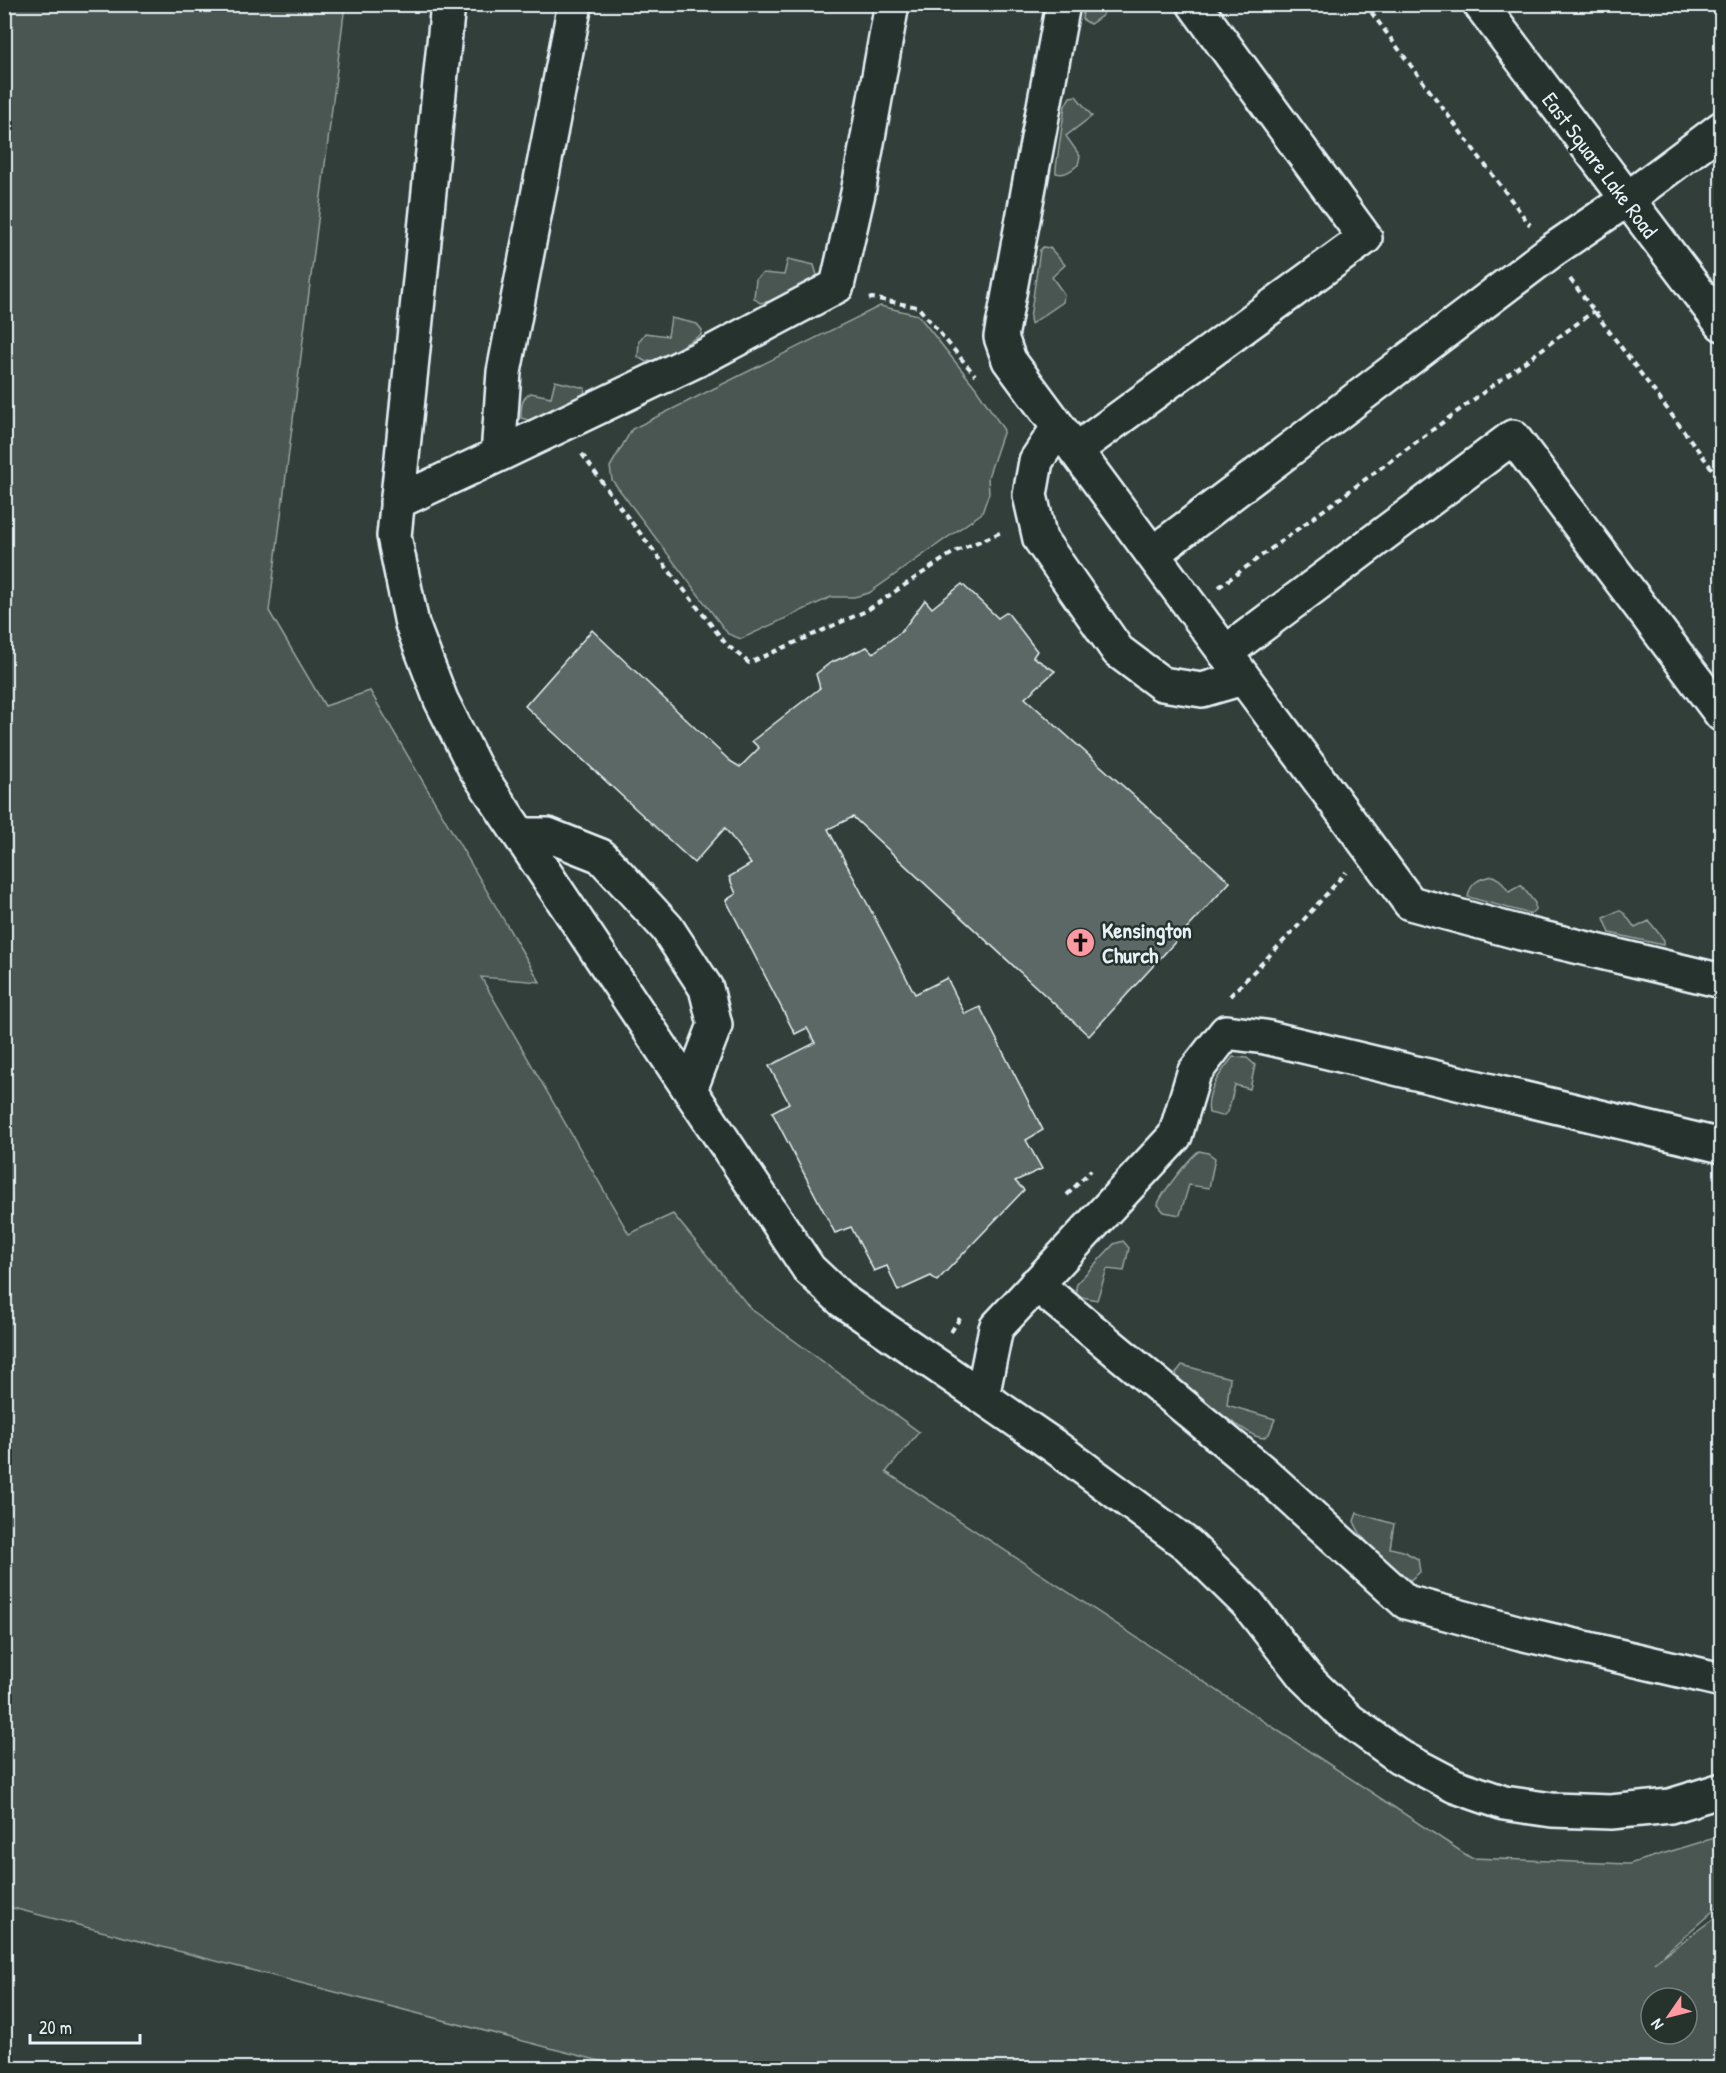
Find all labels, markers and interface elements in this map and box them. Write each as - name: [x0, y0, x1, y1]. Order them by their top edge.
- street label: East Square Lake Road: [1535, 86, 1665, 244]
- place label: Kensington Church: [1102, 915, 1192, 970]
- church icon: Kensington Church: [1065, 927, 1097, 959]
- north arrow: [1639, 1986, 1699, 2046]
- scale bar: [30, 2007, 140, 2045]
- text: N: [1645, 2014, 1668, 2034]
- text: 20 m: [39, 2015, 72, 2040]

